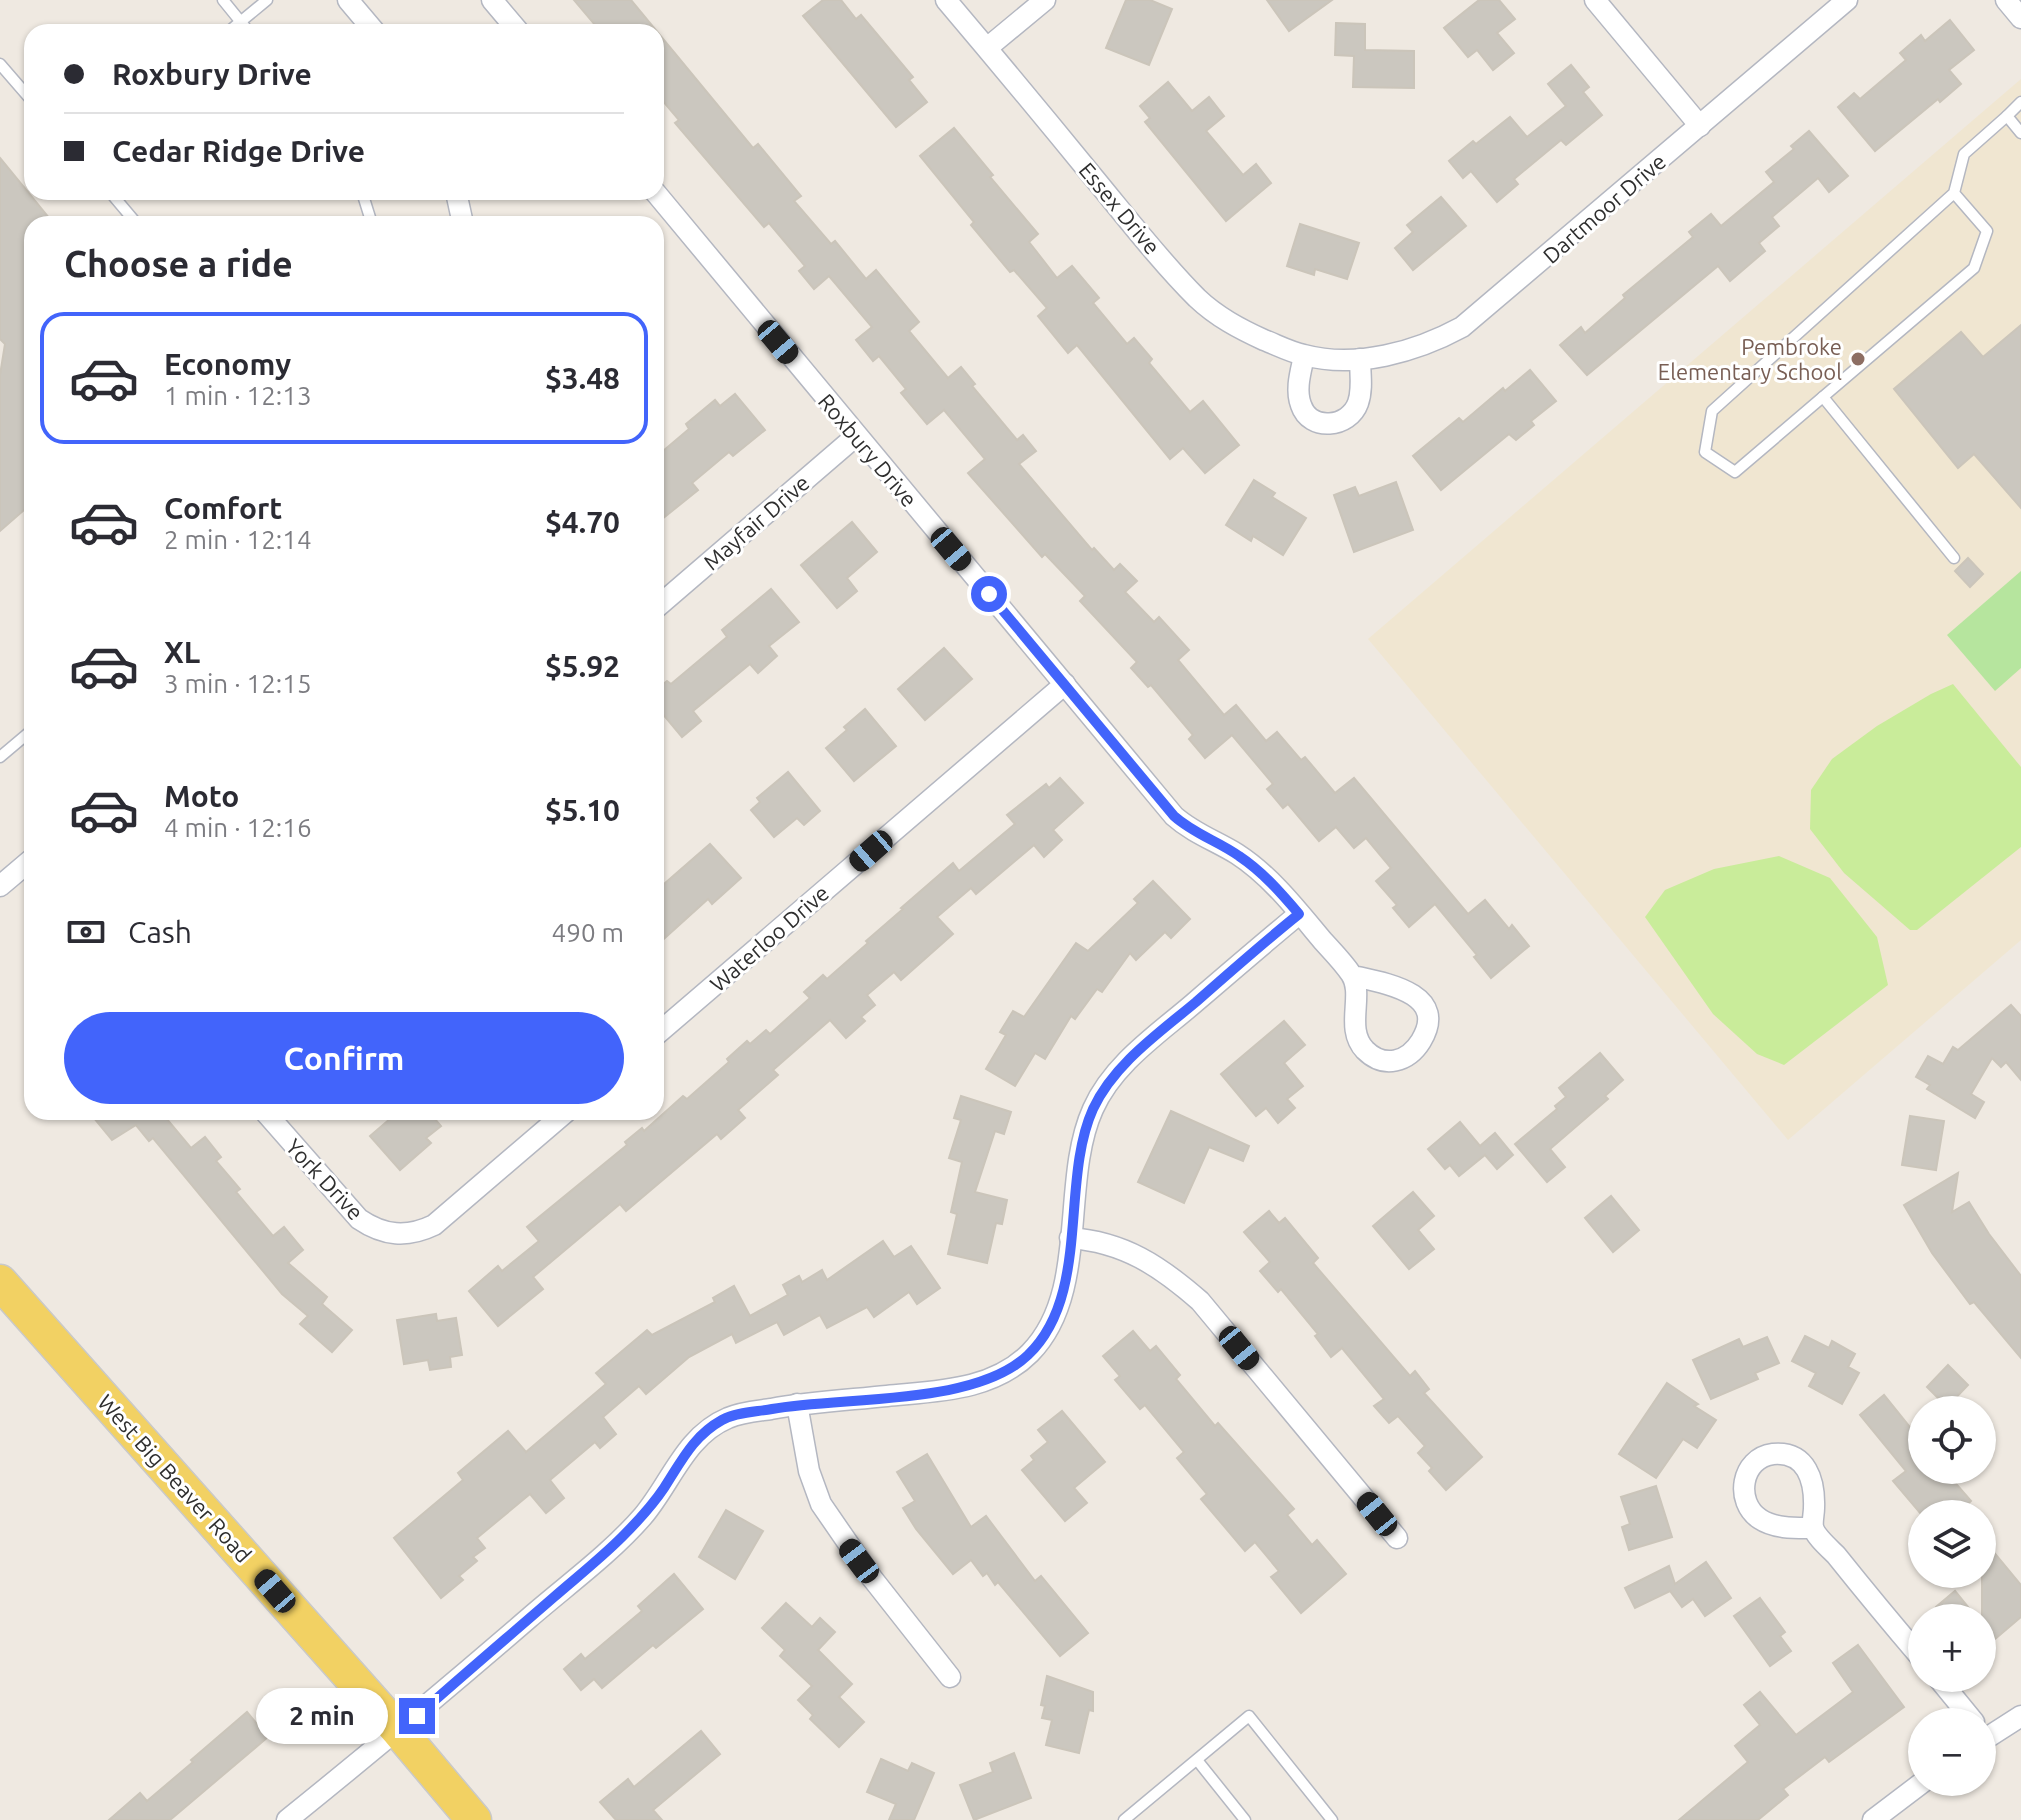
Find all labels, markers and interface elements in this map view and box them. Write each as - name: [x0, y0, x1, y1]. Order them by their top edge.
- text: Roxbury Drive: [112, 57, 312, 91]
- text: Cedar Ridge Drive: [112, 134, 365, 168]
- street label: Dartmoor Drive: [1538, 148, 1670, 268]
- street label: Essex Drive: [1075, 157, 1165, 259]
- text: Choose a ride: [64, 243, 293, 284]
- car: [753, 316, 803, 368]
- place label: Pembroke Elementary School: [1658, 334, 1842, 384]
- icon: car: [68, 342, 140, 414]
- text: Economy: [164, 347, 291, 381]
- marker: Pembroke Elementary School: [1849, 350, 1867, 368]
- text: $3.48: [545, 361, 620, 395]
- text: 1 min · 12:13: [164, 381, 312, 410]
- street label: Roxbury Drive: [814, 389, 922, 511]
- street label: Mayfair Drive: [698, 469, 814, 575]
- icon: car: [68, 486, 140, 558]
- text: Comfort: [164, 491, 282, 525]
- text: $4.70: [545, 505, 620, 539]
- car: [926, 523, 976, 575]
- text: 2 min · 12:14: [164, 525, 312, 554]
- route start: [971, 576, 1007, 612]
- icon: car: [68, 630, 140, 702]
- text: XL: [164, 635, 200, 669]
- text: $5.92: [545, 649, 620, 683]
- text: 3 min · 12:15: [164, 669, 312, 698]
- icon: car: [68, 774, 140, 846]
- text: Moto: [164, 779, 239, 813]
- text: $5.10: [545, 793, 620, 827]
- text: 4 min · 12:16: [164, 813, 312, 842]
- car: [845, 826, 897, 876]
- street label: Waterloo Drive: [705, 880, 833, 996]
- icon: cash: [64, 910, 108, 954]
- text: Cash: [128, 915, 192, 949]
- text: 490 m: [552, 918, 624, 947]
- button: Confirm: [64, 1012, 624, 1104]
- street label: York Drive: [281, 1133, 369, 1225]
- car: [1215, 1322, 1263, 1374]
- street label: West Big Beaver Road: [93, 1389, 257, 1567]
- map controls: [1908, 1396, 1996, 1796]
- button: locate: [1908, 1396, 1996, 1484]
- car: [1353, 1488, 1401, 1540]
- button: layers: [1908, 1500, 1996, 1588]
- car: [835, 1535, 883, 1587]
- car: [250, 1565, 300, 1617]
- button: +: [1908, 1604, 1996, 1692]
- callout: 2 min: [257, 1688, 389, 1744]
- route end: [399, 1698, 435, 1734]
- text: 2 min: [289, 1701, 355, 1730]
- button: −: [1908, 1708, 1996, 1796]

